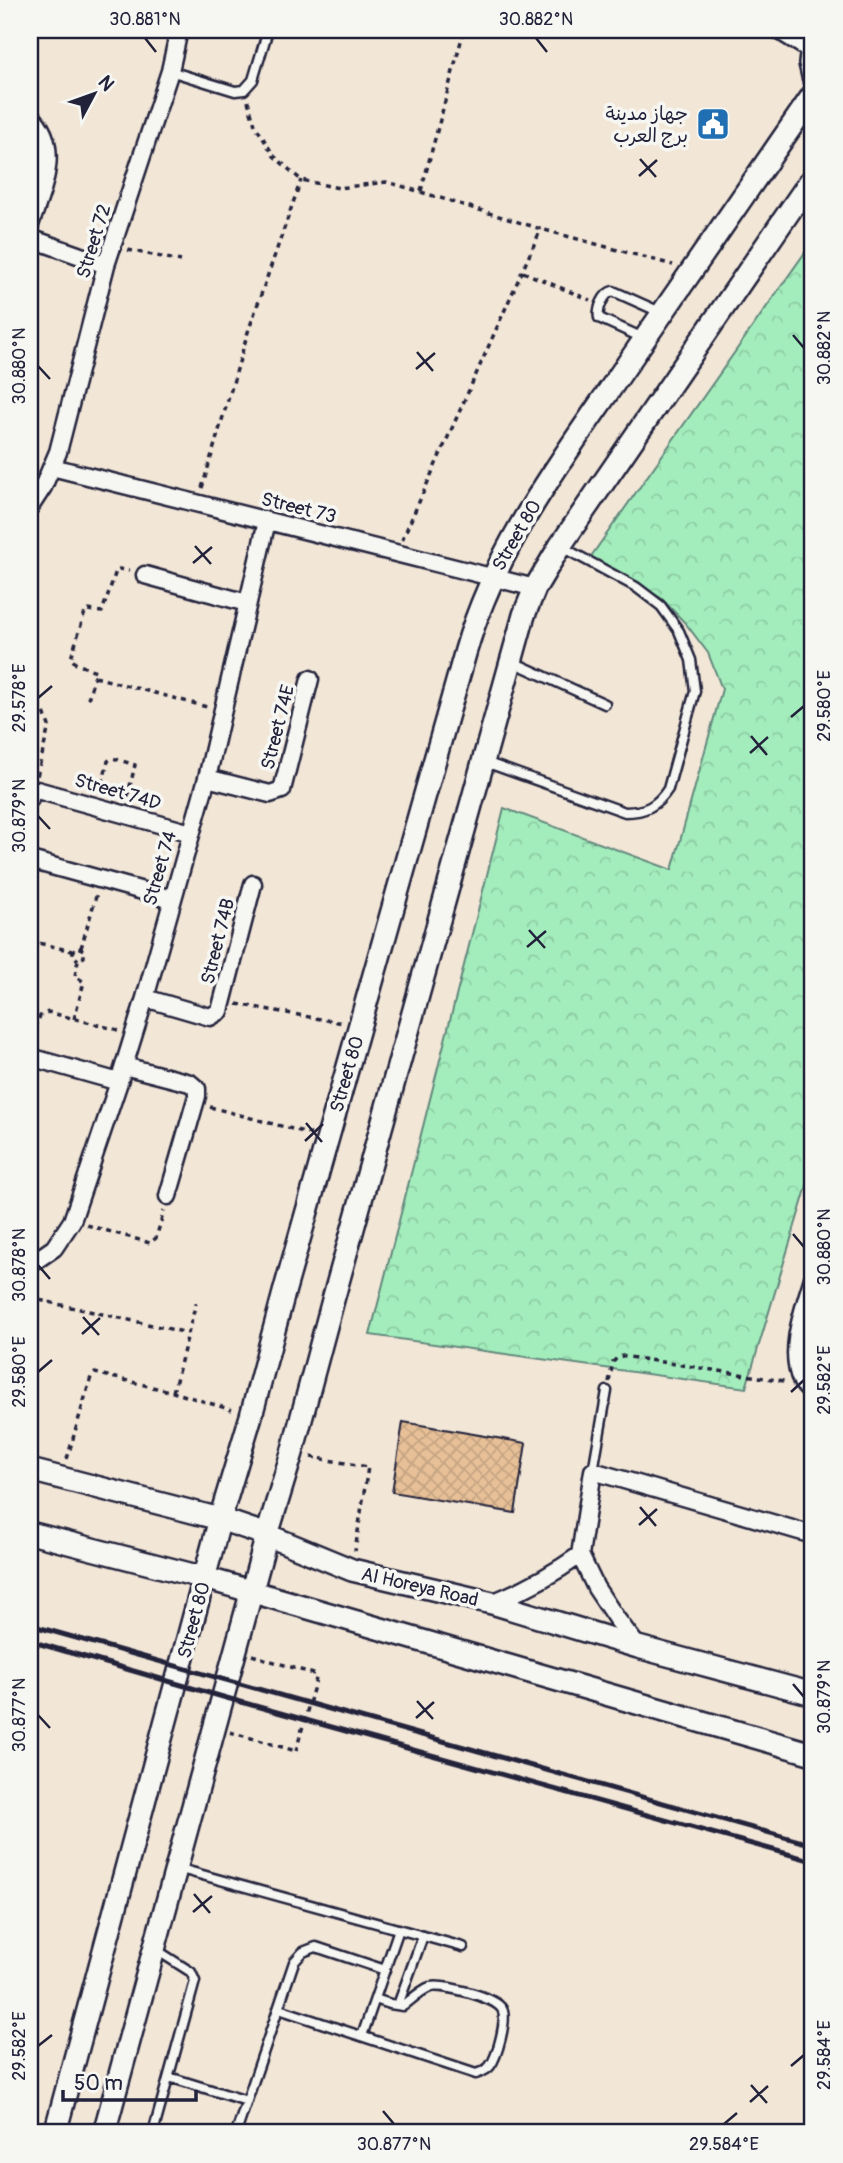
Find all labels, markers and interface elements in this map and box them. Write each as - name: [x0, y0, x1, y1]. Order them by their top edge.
- text: 30.881°N: [109, 8, 181, 31]
- text: 30.882°N: [499, 8, 573, 31]
- north arrow: [60, 60, 130, 130]
- text: N: [93, 71, 119, 96]
- place label: جهاز مدينة برج العرب: [605, 102, 688, 148]
- public building icon: جهاز مدينة برج العرب: [694, 105, 732, 143]
- street label: Street 72: [71, 201, 117, 281]
- text: 30.882°N: [813, 311, 836, 385]
- text: 30.880°N: [8, 328, 31, 404]
- street label: Street 73: [259, 487, 339, 529]
- street label: Street 80: [487, 496, 547, 575]
- text: 29.578°E: [8, 664, 31, 732]
- text: 29.580°E: [813, 670, 836, 742]
- street label: Street 74E: [256, 682, 300, 772]
- street label: Street 74D: [72, 768, 164, 816]
- text: 30.879°N: [8, 779, 31, 853]
- street label: Street 74: [138, 828, 182, 908]
- street label: Street 74B: [196, 896, 240, 987]
- street label: Street 80: [325, 1033, 369, 1115]
- text: 30.880°N: [813, 1209, 836, 1285]
- text: 30.878°N: [8, 1228, 31, 1302]
- text: 29.580°E: [8, 1336, 31, 1408]
- text: 29.582°E: [813, 1345, 836, 1415]
- street label: Al Horeya Road: [359, 1562, 481, 1612]
- street label: Street 80: [172, 1579, 216, 1661]
- text: 30.879°N: [813, 1660, 836, 1734]
- text: 30.877°N: [8, 1678, 31, 1752]
- text: 29.582°E: [8, 2011, 31, 2081]
- text: 29.584°E: [813, 2020, 836, 2090]
- scale bar: [63, 2058, 196, 2102]
- text: 50 m: [74, 2070, 123, 2097]
- text: 30.877°N: [357, 2133, 431, 2156]
- text: 29.584°E: [689, 2133, 759, 2156]

